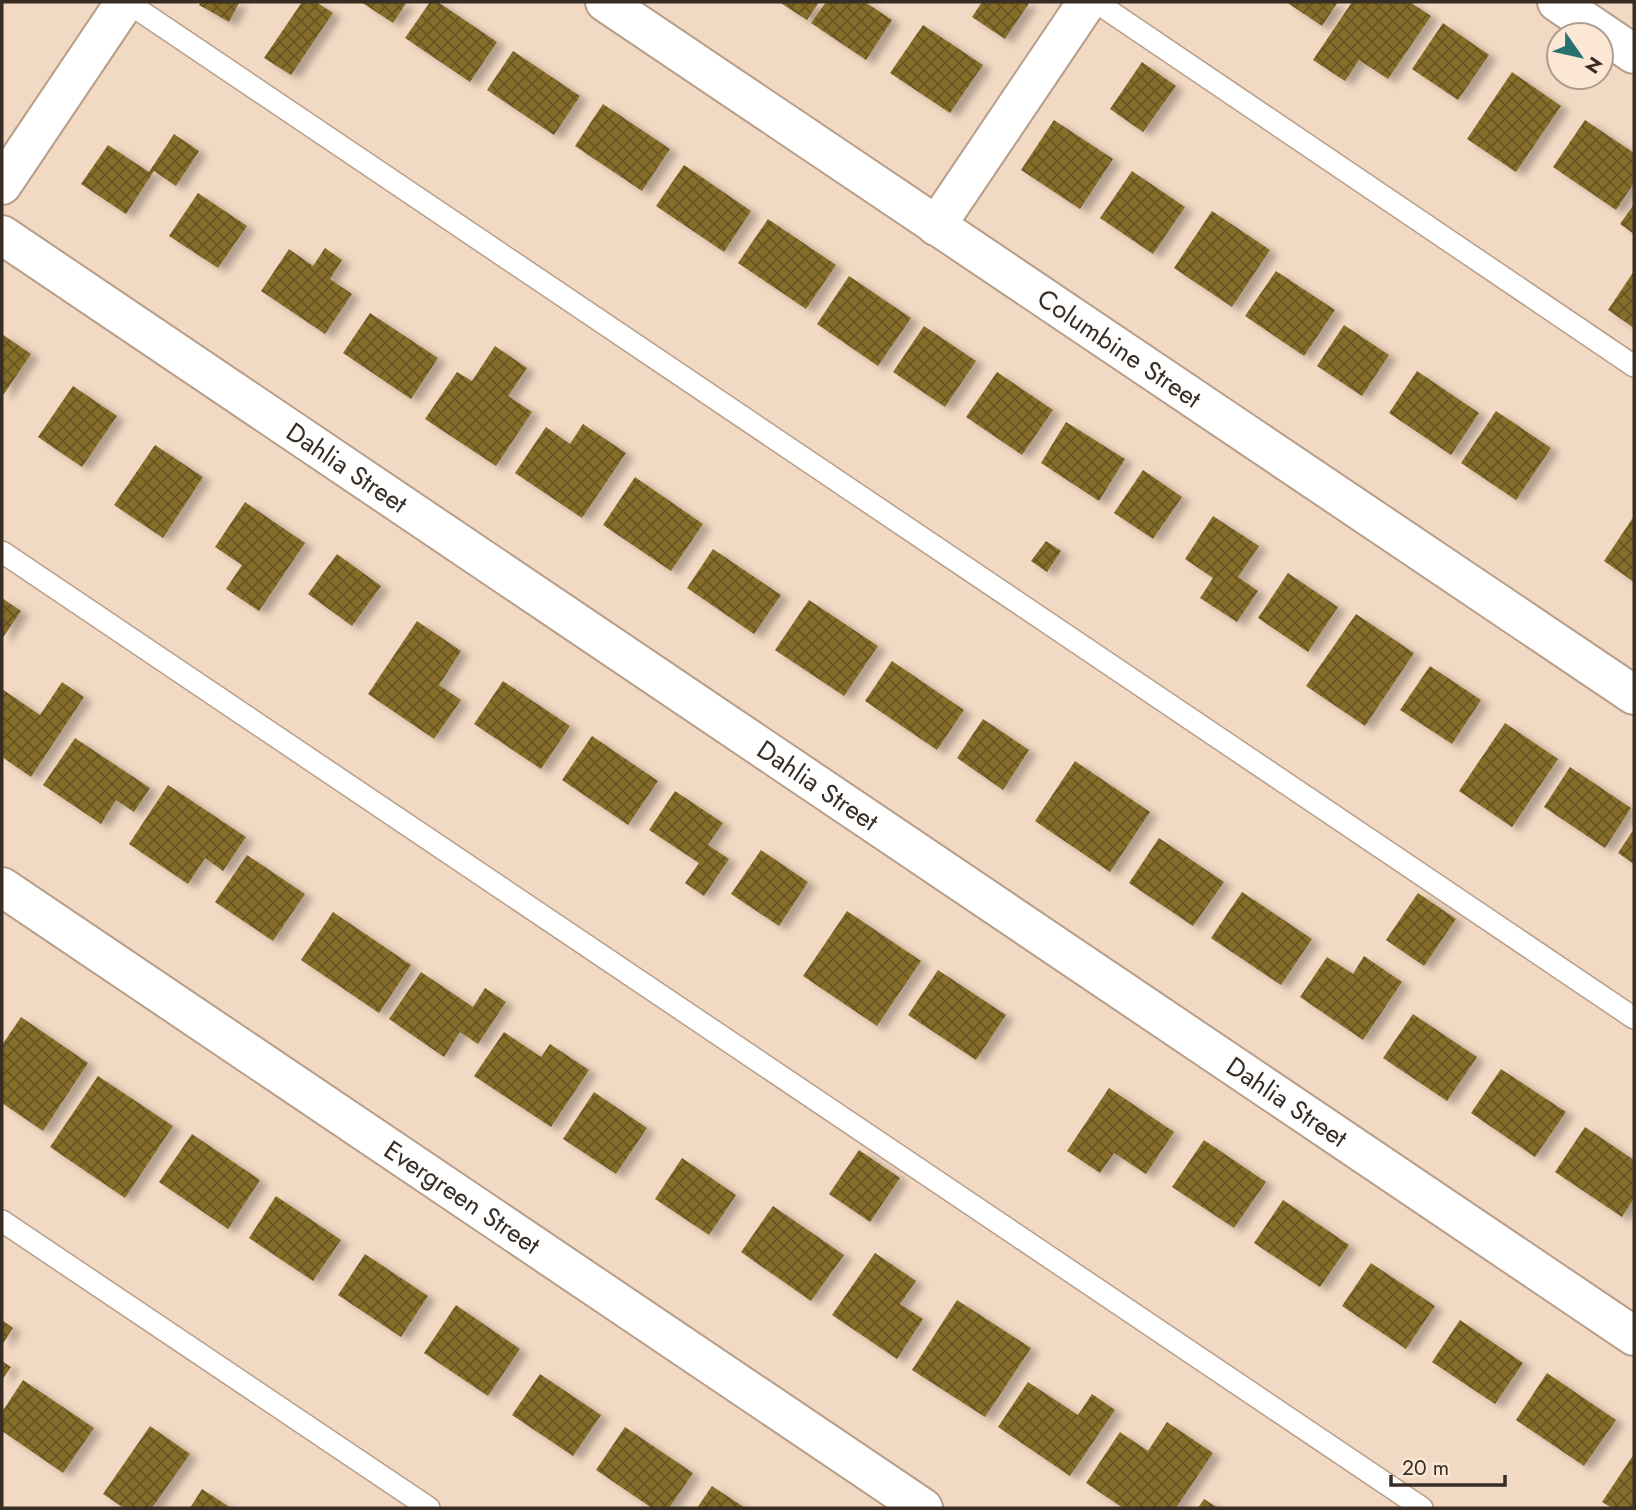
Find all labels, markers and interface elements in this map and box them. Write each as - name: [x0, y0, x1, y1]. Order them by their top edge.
- north arrow: [1545, 21, 1615, 91]
- text: N: [1578, 51, 1609, 79]
- street label: Columbine Street: [1030, 279, 1209, 418]
- street label: Dahlia Street: [279, 413, 416, 523]
- street label: Dahlia Street: [749, 731, 887, 840]
- street label: Dahlia Street: [1219, 1047, 1356, 1157]
- street label: Evergreen Street: [377, 1131, 548, 1264]
- scale bar: [1391, 1444, 1505, 1488]
- text: 20 m: [1402, 1453, 1449, 1483]

